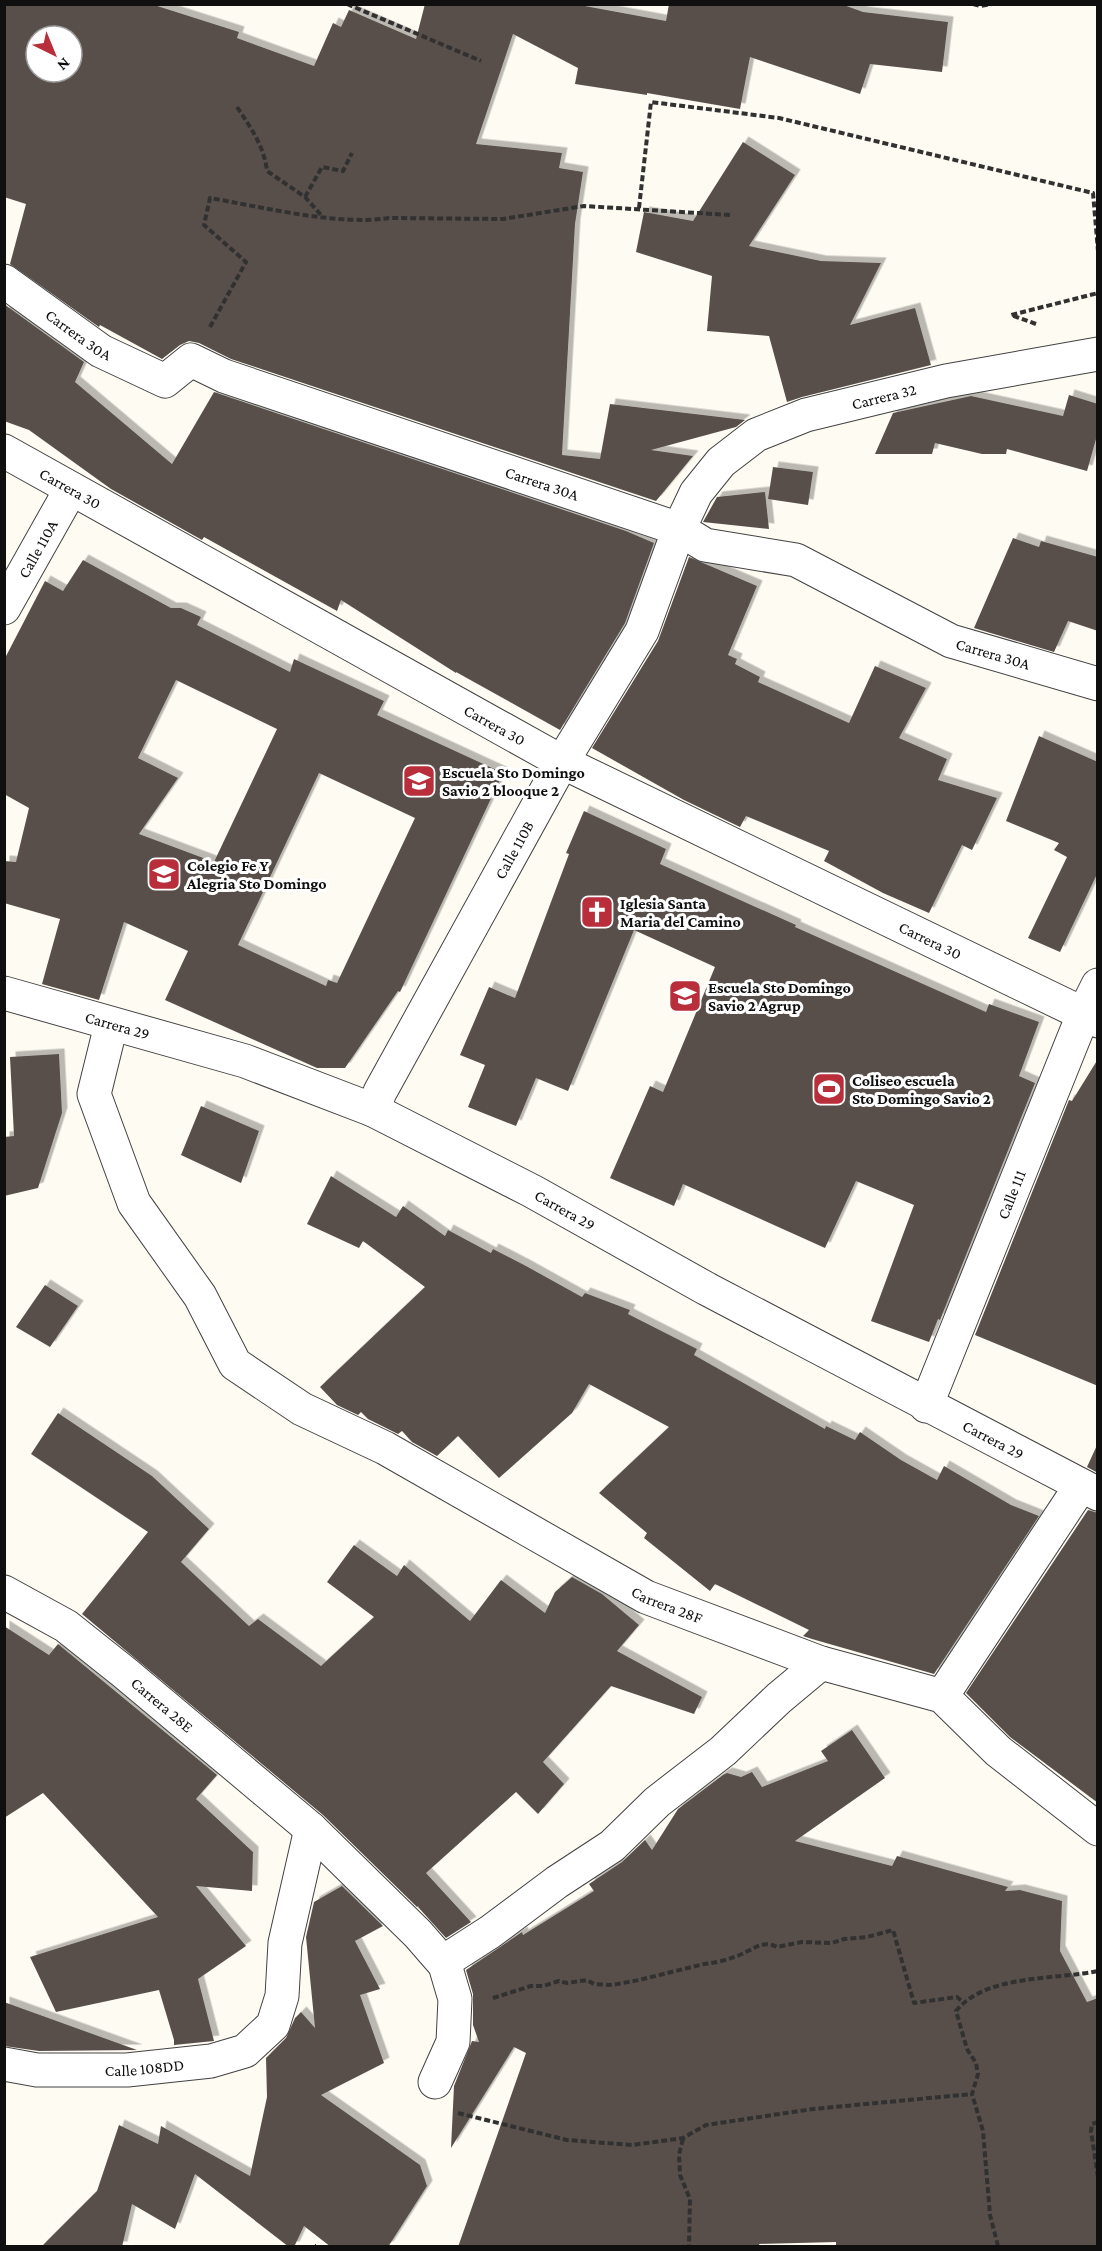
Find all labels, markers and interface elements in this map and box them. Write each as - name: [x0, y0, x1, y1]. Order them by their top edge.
- north arrow: [24, 24, 84, 84]
- text: N: [54, 55, 74, 75]
- street label: Carrera 30A: [42, 306, 115, 364]
- street label: Carrera 32: [850, 380, 918, 413]
- street label: Carrera 30A: [503, 463, 582, 504]
- street label: Carrera 30: [37, 465, 104, 512]
- street label: Calle 110A: [15, 516, 61, 581]
- street label: Carrera 30A: [954, 635, 1033, 673]
- street label: Carrera 30: [461, 701, 528, 749]
- school or university icon: Escuela Sto Domingo Savio 2 blooque 2: [401, 763, 437, 799]
- place label: Escuela Sto Domingo Savio 2 blooque 2: [442, 764, 585, 799]
- street label: Calle 110B: [491, 818, 537, 882]
- school or university icon: Colegio Fe Y Alegria Sto Domingo: [146, 856, 182, 892]
- place label: Colegio Fe Y Alegria Sto Domingo: [186, 857, 327, 892]
- church icon: Iglesia Santa Maria del Camino: [579, 894, 615, 930]
- place label: Iglesia Santa Maria del Camino: [620, 895, 741, 930]
- street label: Carrera 30: [896, 918, 964, 963]
- school or university icon: Escuela Sto Domingo Savio 2 Agrup: [667, 978, 703, 1014]
- place label: Escuela Sto Domingo Savio 2 Agrup: [708, 979, 851, 1014]
- street label: Carrera 29: [83, 1008, 152, 1043]
- sports icon: Coliseo escuela Sto Domingo Savio 2: [811, 1071, 847, 1107]
- place label: Coliseo escuela Sto Domingo Savio 2: [852, 1072, 991, 1107]
- street label: Calle 111: [994, 1168, 1029, 1222]
- street label: Carrera 29: [532, 1186, 598, 1234]
- street label: Carrera 29: [960, 1417, 1027, 1463]
- street label: Carrera 28F: [628, 1583, 705, 1627]
- street label: Carrera 28E: [128, 1674, 197, 1736]
- street label: Calle 108DD: [105, 2056, 185, 2079]

